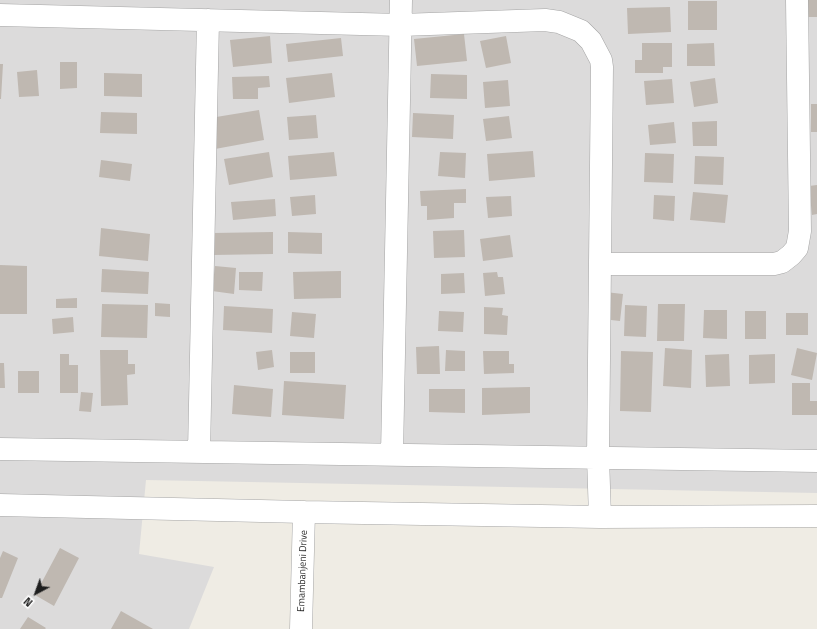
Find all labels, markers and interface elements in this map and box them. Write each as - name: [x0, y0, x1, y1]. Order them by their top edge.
- street label: Emambanjeni Drive: [296, 530, 310, 612]
- north arrow: [16, 573, 56, 613]
- text: N: [20, 594, 36, 611]

